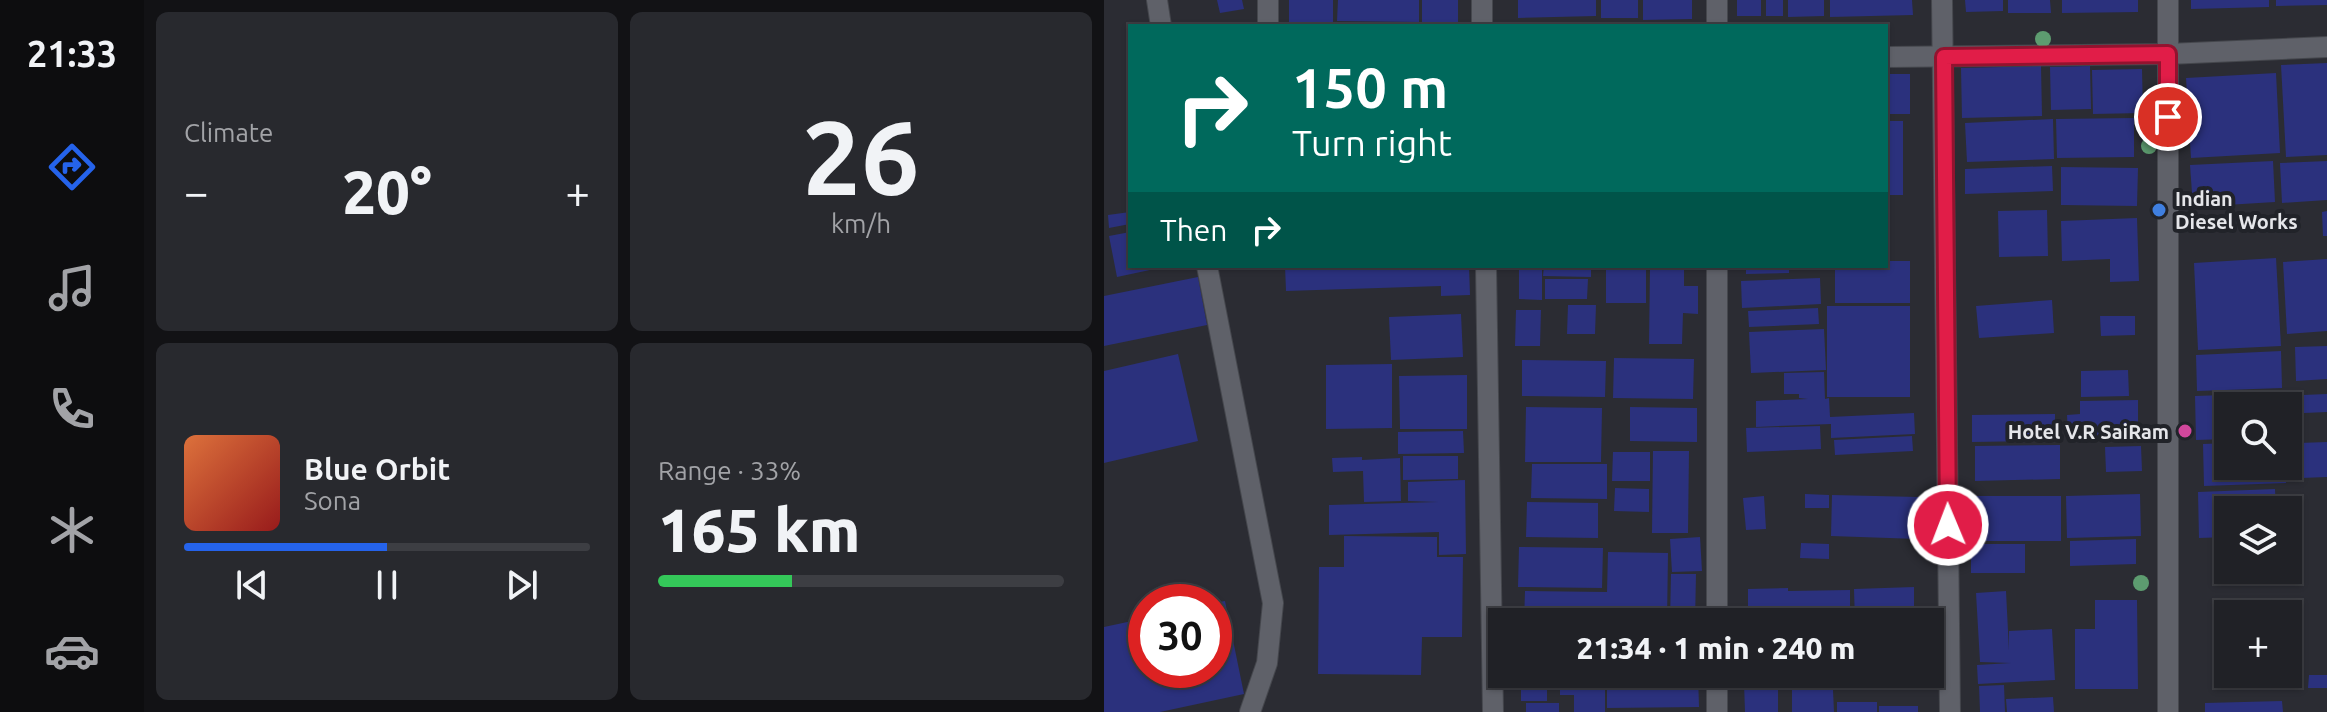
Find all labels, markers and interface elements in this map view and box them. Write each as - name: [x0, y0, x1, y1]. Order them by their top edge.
- text: 21:33: [27, 33, 117, 74]
- icon: right: [1160, 56, 1264, 160]
- text: 150 m: [1292, 56, 1448, 119]
- pin: [2134, 83, 2202, 151]
- icon: arrive: [2146, 95, 2190, 139]
- text: 26: [802, 98, 920, 215]
- text: Climate: [184, 118, 273, 147]
- text: Turn right: [1292, 122, 1452, 163]
- icon: directions: [44, 139, 100, 195]
- text: 20°: [342, 158, 432, 225]
- text: −: [184, 167, 209, 216]
- text: +: [565, 167, 590, 216]
- place label: Indian Diesel Works: [2175, 187, 2298, 233]
- marker: Indian Diesel Works: [2150, 201, 2168, 219]
- icon: right: [1244, 208, 1288, 252]
- text: km/h: [831, 209, 891, 238]
- text: Then: [1160, 213, 1228, 247]
- icon: music: [44, 260, 100, 316]
- icon: phone: [44, 381, 100, 437]
- map controls: [2214, 392, 2302, 688]
- button: search: [2214, 392, 2302, 480]
- place label: Hotel V.R SaiRam: [2008, 420, 2169, 443]
- marker: Hotel V.R SaiRam: [2176, 422, 2194, 440]
- text: Blue Orbit: [304, 452, 450, 486]
- text: Range · 33%: [658, 456, 801, 485]
- position arrow: [1906, 483, 1990, 567]
- text: Sona: [304, 486, 361, 515]
- text: 165 km: [658, 496, 860, 563]
- button: layers: [2214, 496, 2302, 584]
- icon: climate: [44, 502, 100, 558]
- icon: previous: [230, 563, 274, 607]
- icon: pause: [365, 563, 409, 607]
- icon: next: [500, 563, 544, 607]
- speed limit sign: 30: [1128, 584, 1232, 688]
- button: +: [2214, 600, 2302, 688]
- icon: car: [44, 623, 100, 679]
- text: 21:34 · 1 min · 240 m: [1577, 631, 1855, 665]

